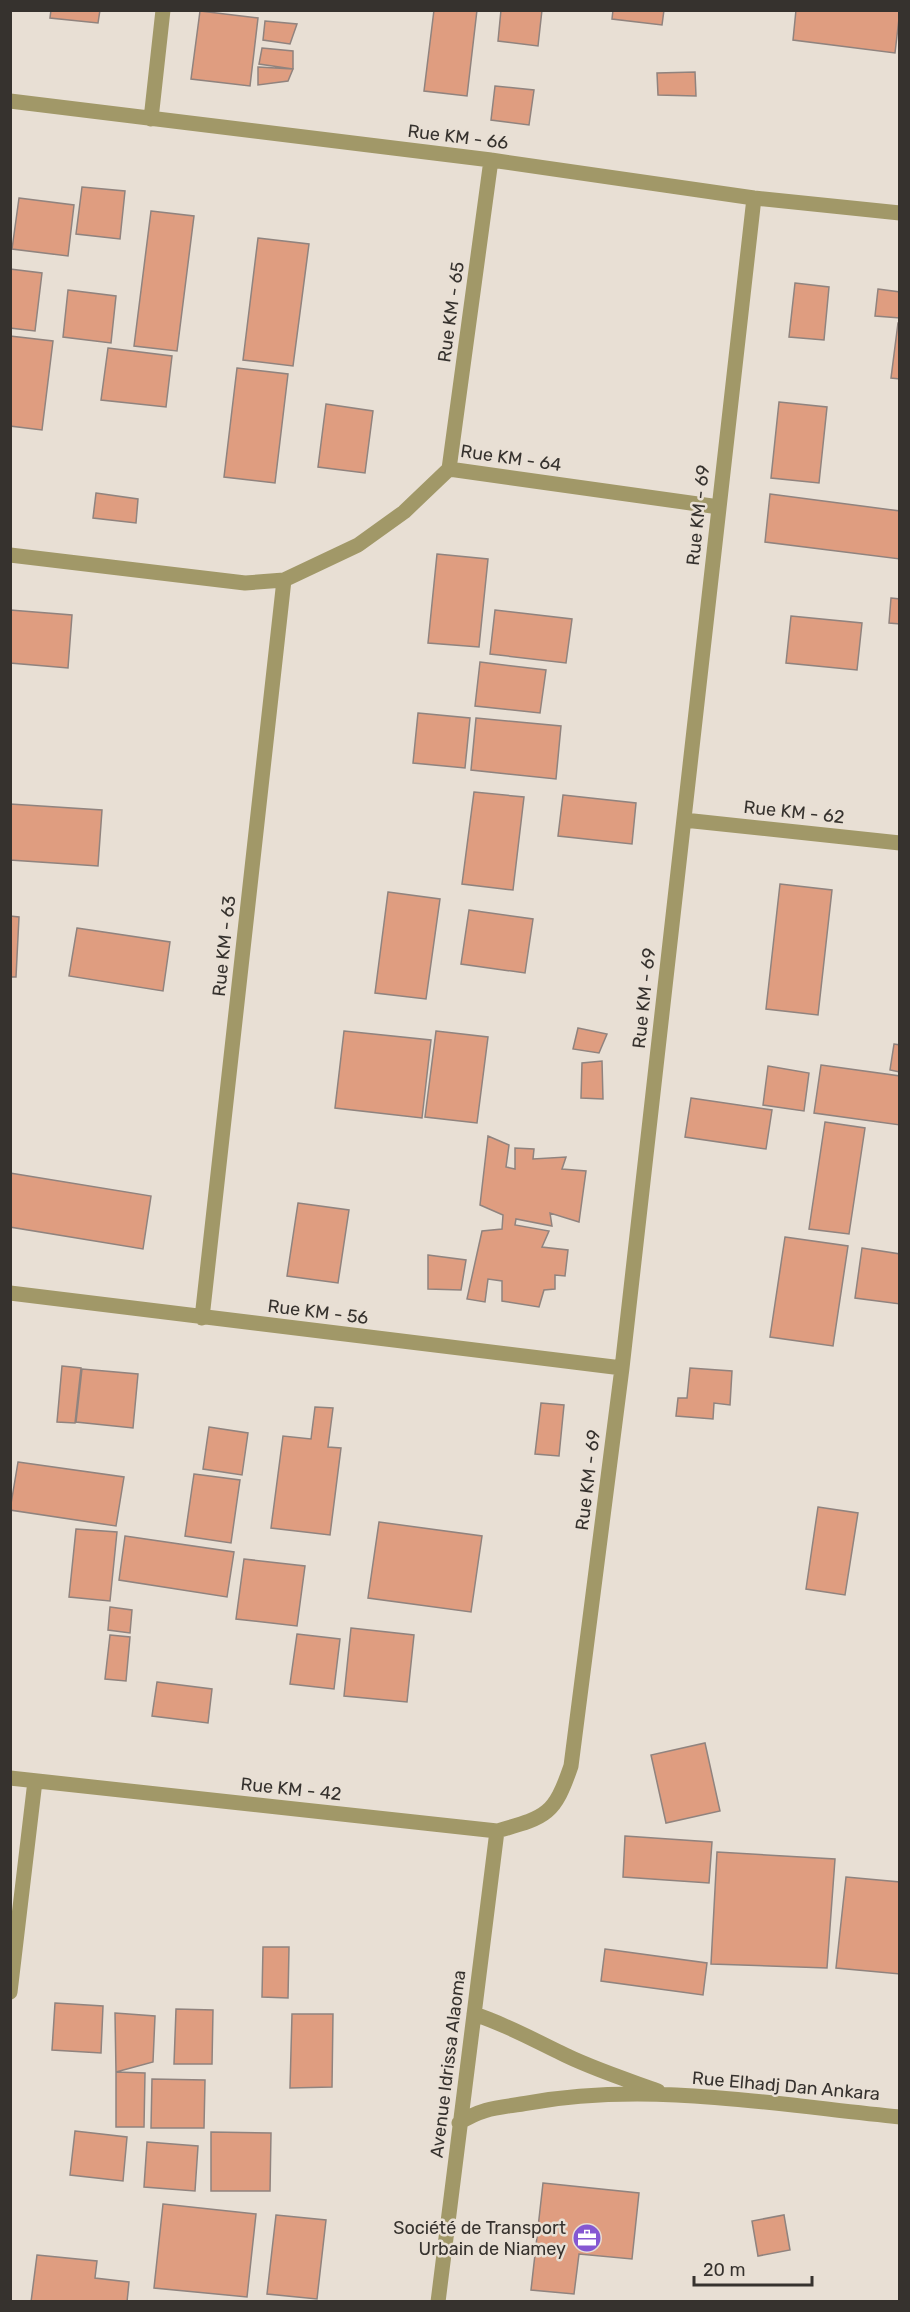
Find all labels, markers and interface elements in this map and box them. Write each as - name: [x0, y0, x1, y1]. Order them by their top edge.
- street label: Rue KM - 66: [406, 120, 510, 154]
- street label: Rue KM - 65: [433, 260, 469, 364]
- street label: Rue KM - 64: [459, 440, 563, 476]
- street label: Rue KM - 69: [682, 463, 714, 567]
- street label: Rue KM - 62: [743, 796, 845, 828]
- street label: Rue KM - 63: [208, 894, 240, 998]
- street label: Rue KM - 69: [628, 946, 660, 1050]
- street label: Rue KM - 56: [266, 1295, 370, 1329]
- street label: Rue KM - 69: [571, 1428, 605, 1532]
- street label: Rue KM - 42: [239, 1773, 343, 1805]
- street label: Avenue Idrissa Alaoma: [426, 1969, 470, 2159]
- street label: Rue Elhadj Dan Ankara: [691, 2067, 881, 2105]
- place label: Société de Transport Urbain de Niamey: [393, 2217, 566, 2260]
- office icon: Société de Transport Urbain de Niamey: [571, 2222, 603, 2254]
- scale bar: [694, 2249, 812, 2287]
- text: 20 m: [703, 2259, 745, 2281]

